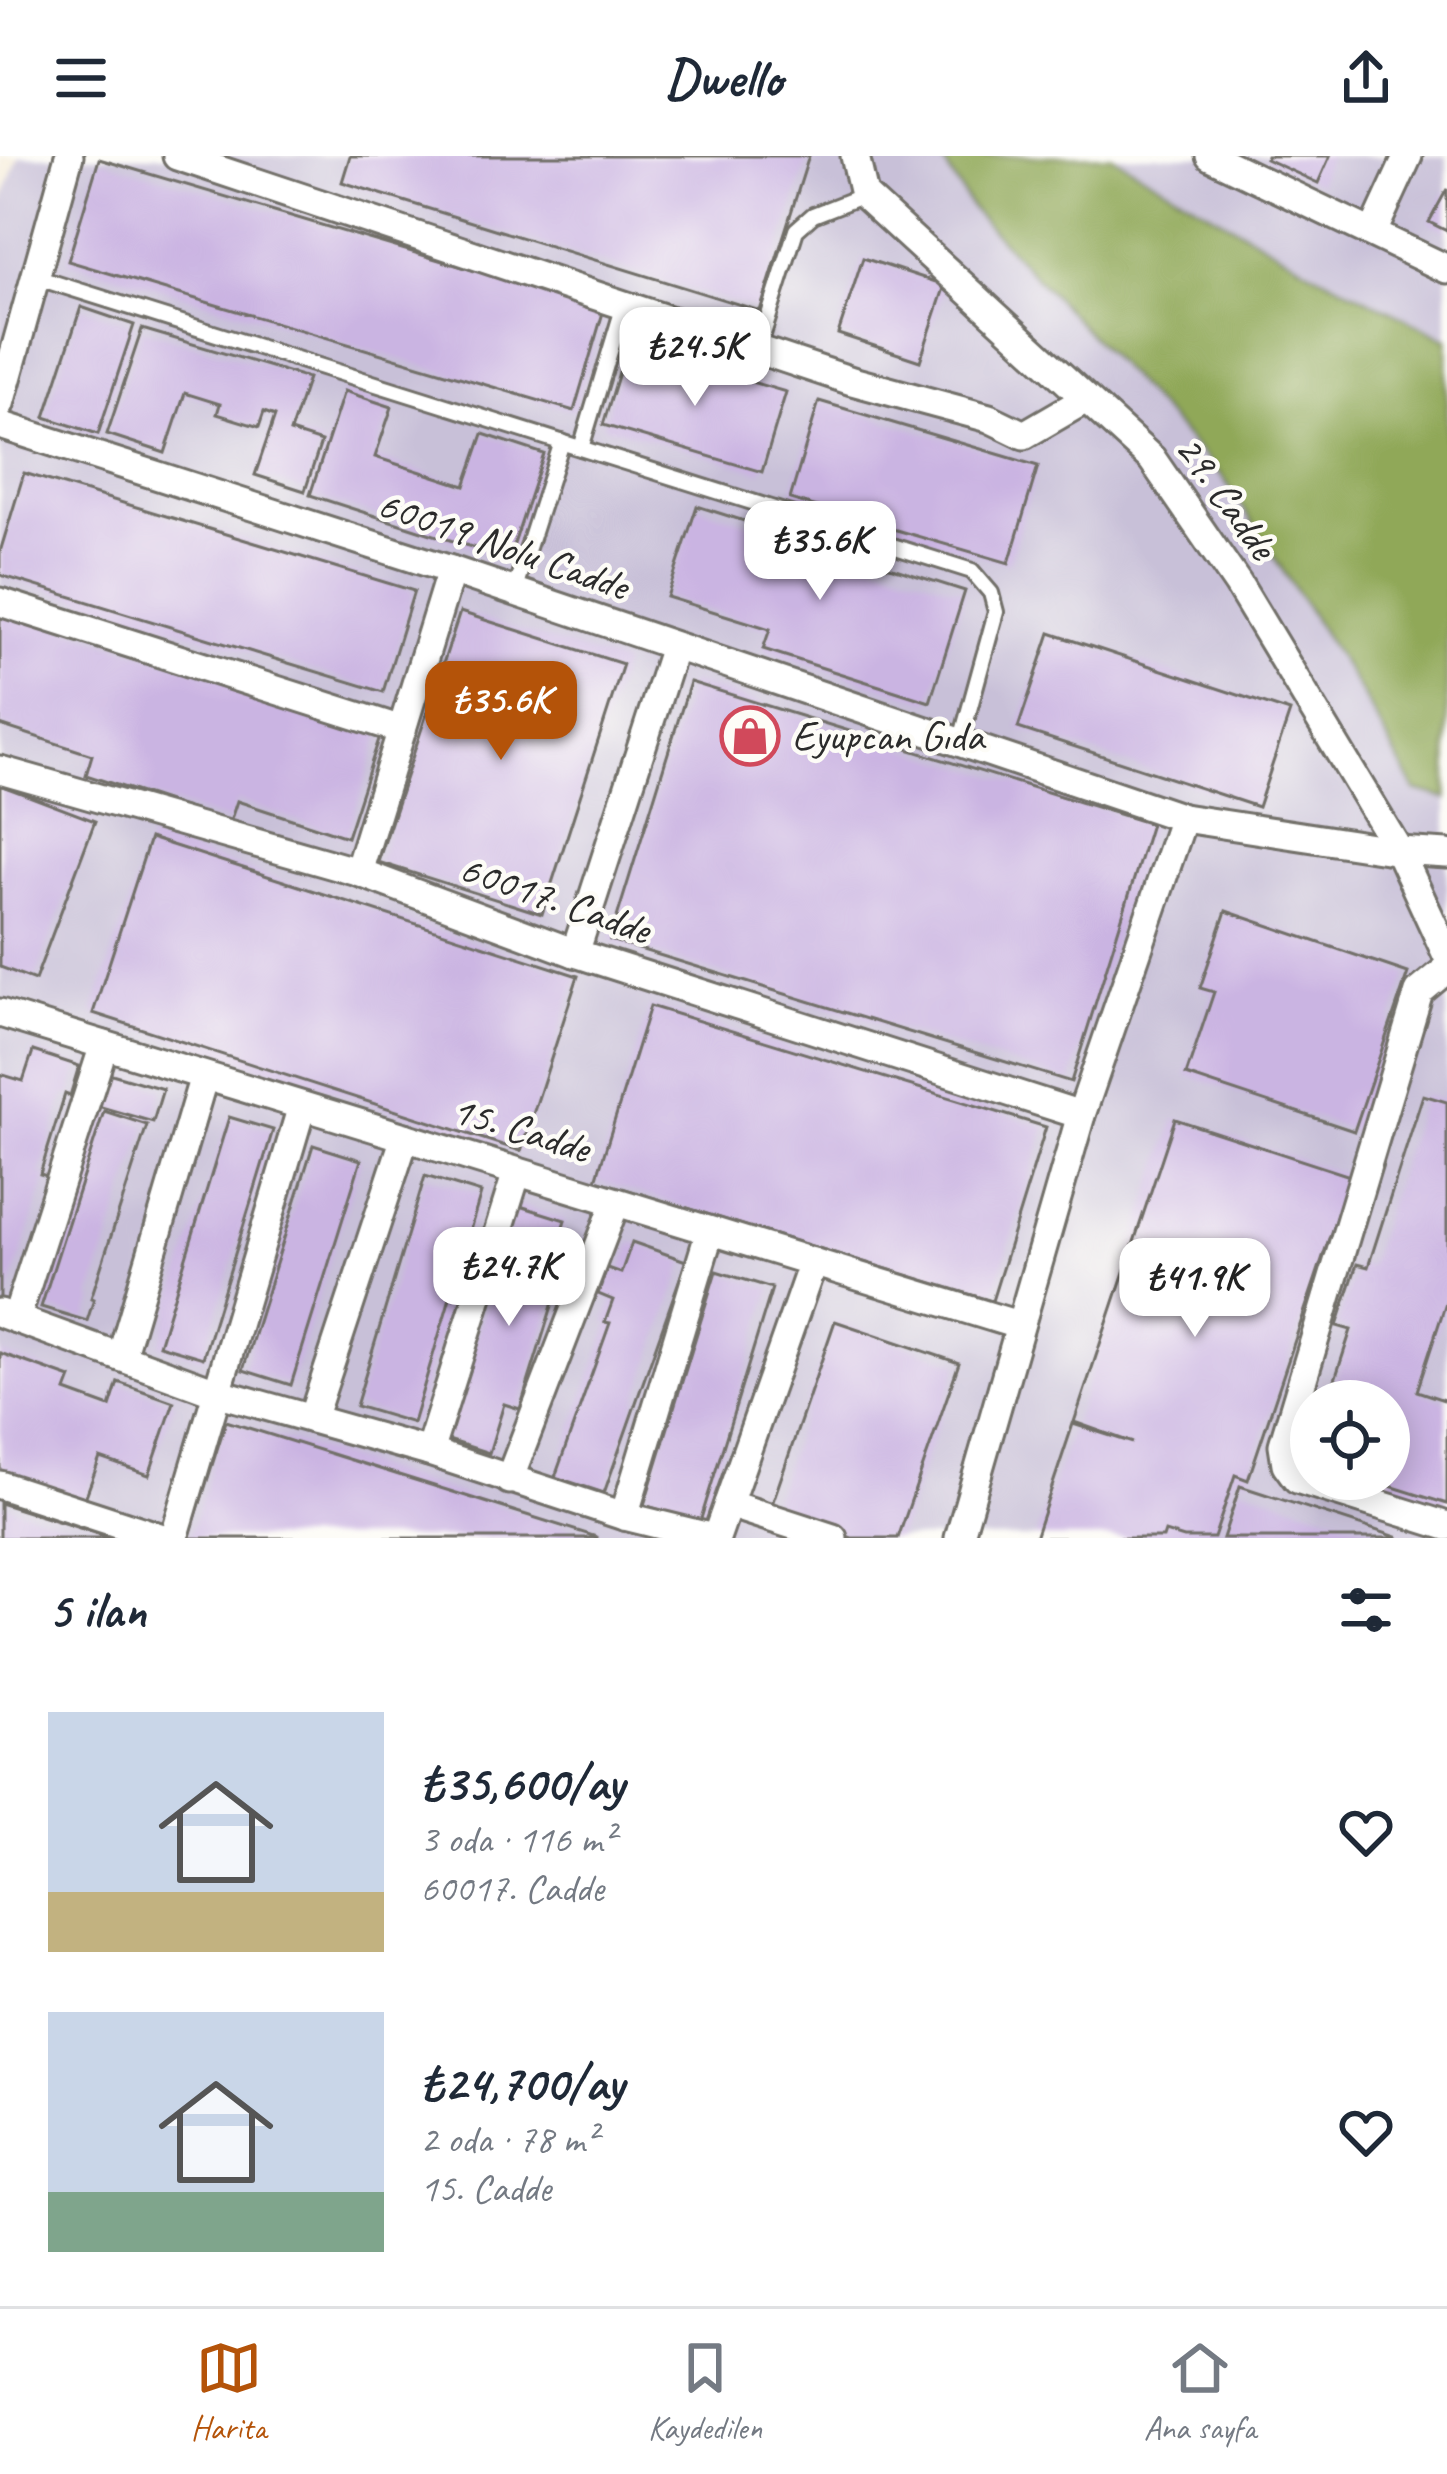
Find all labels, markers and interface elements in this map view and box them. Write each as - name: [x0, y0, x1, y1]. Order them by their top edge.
- text: Dwello: [665, 44, 782, 112]
- icon: menu: [48, 45, 114, 111]
- icon: share: [1333, 45, 1399, 111]
- pin: ₺24.5K: [597, 307, 793, 409]
- text: ₺24.5K: [646, 321, 744, 370]
- street label: 29. Cadde: [1163, 424, 1290, 572]
- street label: 60019 Nolu Cadde: [371, 477, 638, 614]
- pin: ₺35.6K: [722, 501, 918, 603]
- text: ₺35.6K: [771, 515, 869, 564]
- pin: ₺35.6K: [403, 661, 599, 763]
- text: ₺35.6K: [452, 675, 550, 724]
- shop icon: Eyupcan Gıda: [719, 705, 781, 767]
- place label: Eyupcan Gıda: [792, 710, 987, 763]
- street label: 60017. Cadde: [453, 842, 659, 957]
- street label: 15. Cadde: [446, 1083, 598, 1176]
- pin: ₺24.7K: [411, 1227, 607, 1329]
- pin: ₺41.9K: [1097, 1238, 1293, 1340]
- text: ₺24.7K: [460, 1241, 558, 1290]
- text: ₺41.9K: [1146, 1252, 1244, 1301]
- map controls: [1290, 1380, 1410, 1500]
- button: locate: [1290, 1380, 1410, 1500]
- icon: filters: [1333, 1577, 1399, 1643]
- text: 5 ilan: [48, 1578, 146, 1642]
- text: ₺35,600/ay: [420, 1751, 624, 1815]
- icon: home: [144, 1760, 288, 1904]
- icon: heart: [1333, 1799, 1399, 1865]
- text: 3 oda · 116 m²: [420, 1815, 614, 1864]
- text: 60017. Cadde: [420, 1864, 604, 1913]
- text: ₺24,700/ay: [420, 2051, 624, 2115]
- icon: home: [144, 2060, 288, 2204]
- icon: heart: [1333, 2099, 1399, 2165]
- text: 2 oda · 78 m²: [420, 2115, 597, 2164]
- text: 15. Cadde: [420, 2164, 551, 2213]
- tab: Harita: [191, 2335, 266, 2449]
- tab: Kaydedilen: [648, 2335, 762, 2449]
- tab: Ana sayfa: [1144, 2335, 1256, 2449]

